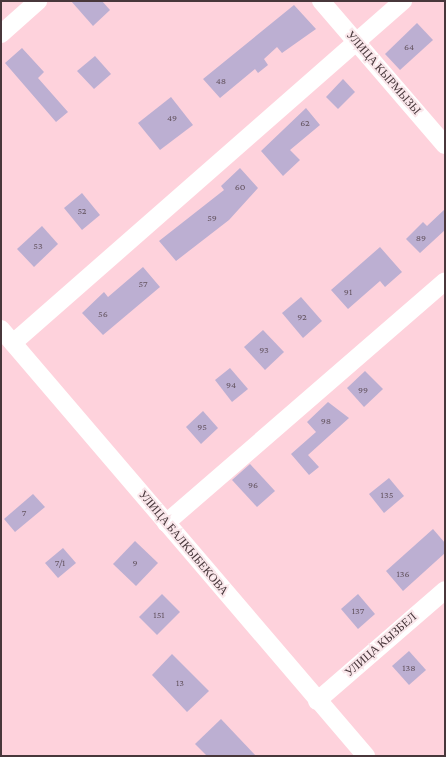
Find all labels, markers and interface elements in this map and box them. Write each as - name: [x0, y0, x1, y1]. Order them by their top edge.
- street label: УЛИЦА КЫРМЫЗЫ: [343, 28, 423, 118]
- house number: 64: [404, 41, 414, 53]
- house number: 48: [216, 75, 226, 87]
- house number: 49: [167, 112, 177, 124]
- house number: 62: [300, 117, 310, 129]
- house number: 60: [235, 181, 245, 193]
- house number: 52: [77, 205, 87, 217]
- house number: 59: [207, 212, 217, 224]
- house number: 89: [416, 232, 426, 244]
- house number: 53: [33, 240, 43, 252]
- house number: 57: [138, 278, 148, 290]
- house number: 91: [344, 286, 352, 298]
- house number: 56: [98, 308, 108, 320]
- house number: 92: [297, 311, 307, 323]
- house number: 93: [259, 344, 269, 356]
- house number: 94: [226, 379, 236, 391]
- house number: 99: [358, 384, 368, 396]
- house number: 98: [321, 415, 331, 427]
- house number: 95: [197, 421, 207, 433]
- house number: 96: [248, 479, 258, 491]
- street label: УЛИЦА БАЛКЫБЕКОВА: [135, 488, 231, 598]
- house number: 135: [381, 489, 393, 501]
- house number: 7: [22, 507, 26, 519]
- house number: 7/1: [55, 557, 65, 569]
- house number: 9: [132, 557, 138, 569]
- house number: 136: [396, 568, 410, 580]
- house number: 137: [352, 605, 364, 617]
- house number: 151: [153, 609, 165, 621]
- street label: УЛИЦА КЫЗБЕЛ: [342, 610, 420, 680]
- house number: 138: [402, 662, 416, 674]
- house number: 13: [176, 677, 184, 689]

